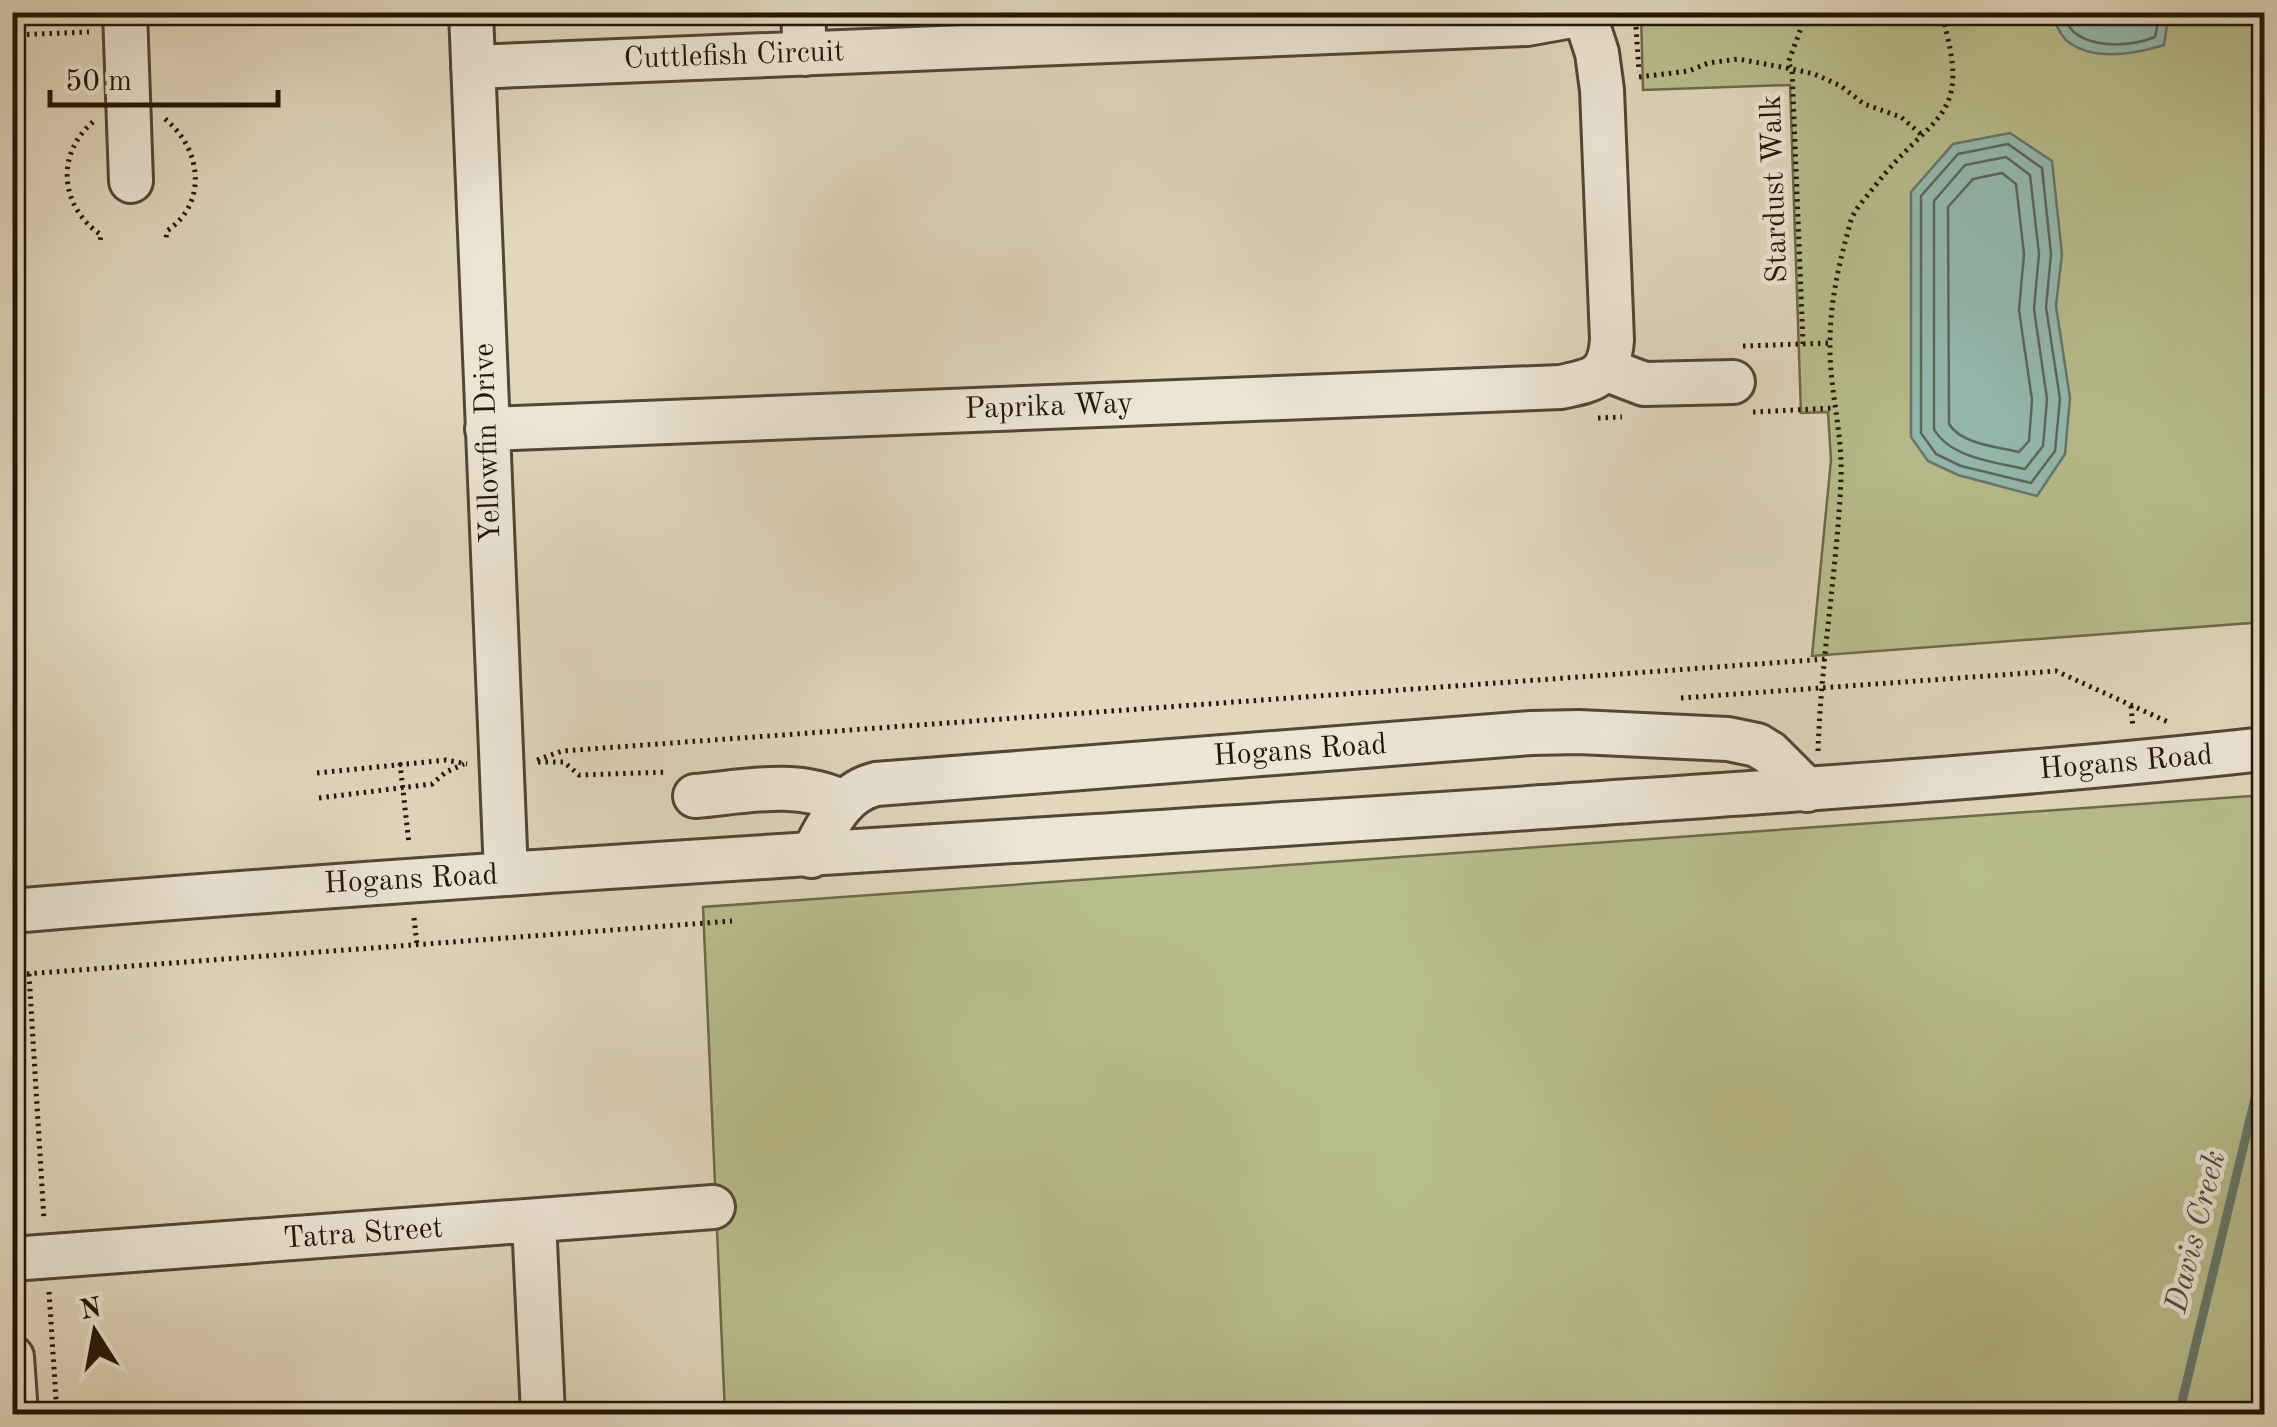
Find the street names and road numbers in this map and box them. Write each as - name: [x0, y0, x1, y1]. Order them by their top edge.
- street label: Cuttlefish Circuit: [623, 37, 845, 75]
- street label: Stardust Walk: [1757, 95, 1793, 283]
- street label: Yellowfin Drive: [470, 343, 506, 543]
- street label: Paprika Way: [964, 389, 1134, 425]
- street label: Hogans Road: [1212, 730, 1388, 772]
- street label: Hogans Road: [2038, 740, 2214, 786]
- street label: Hogans Road: [323, 860, 499, 900]
- street label: Tatra Street: [282, 1213, 444, 1255]

